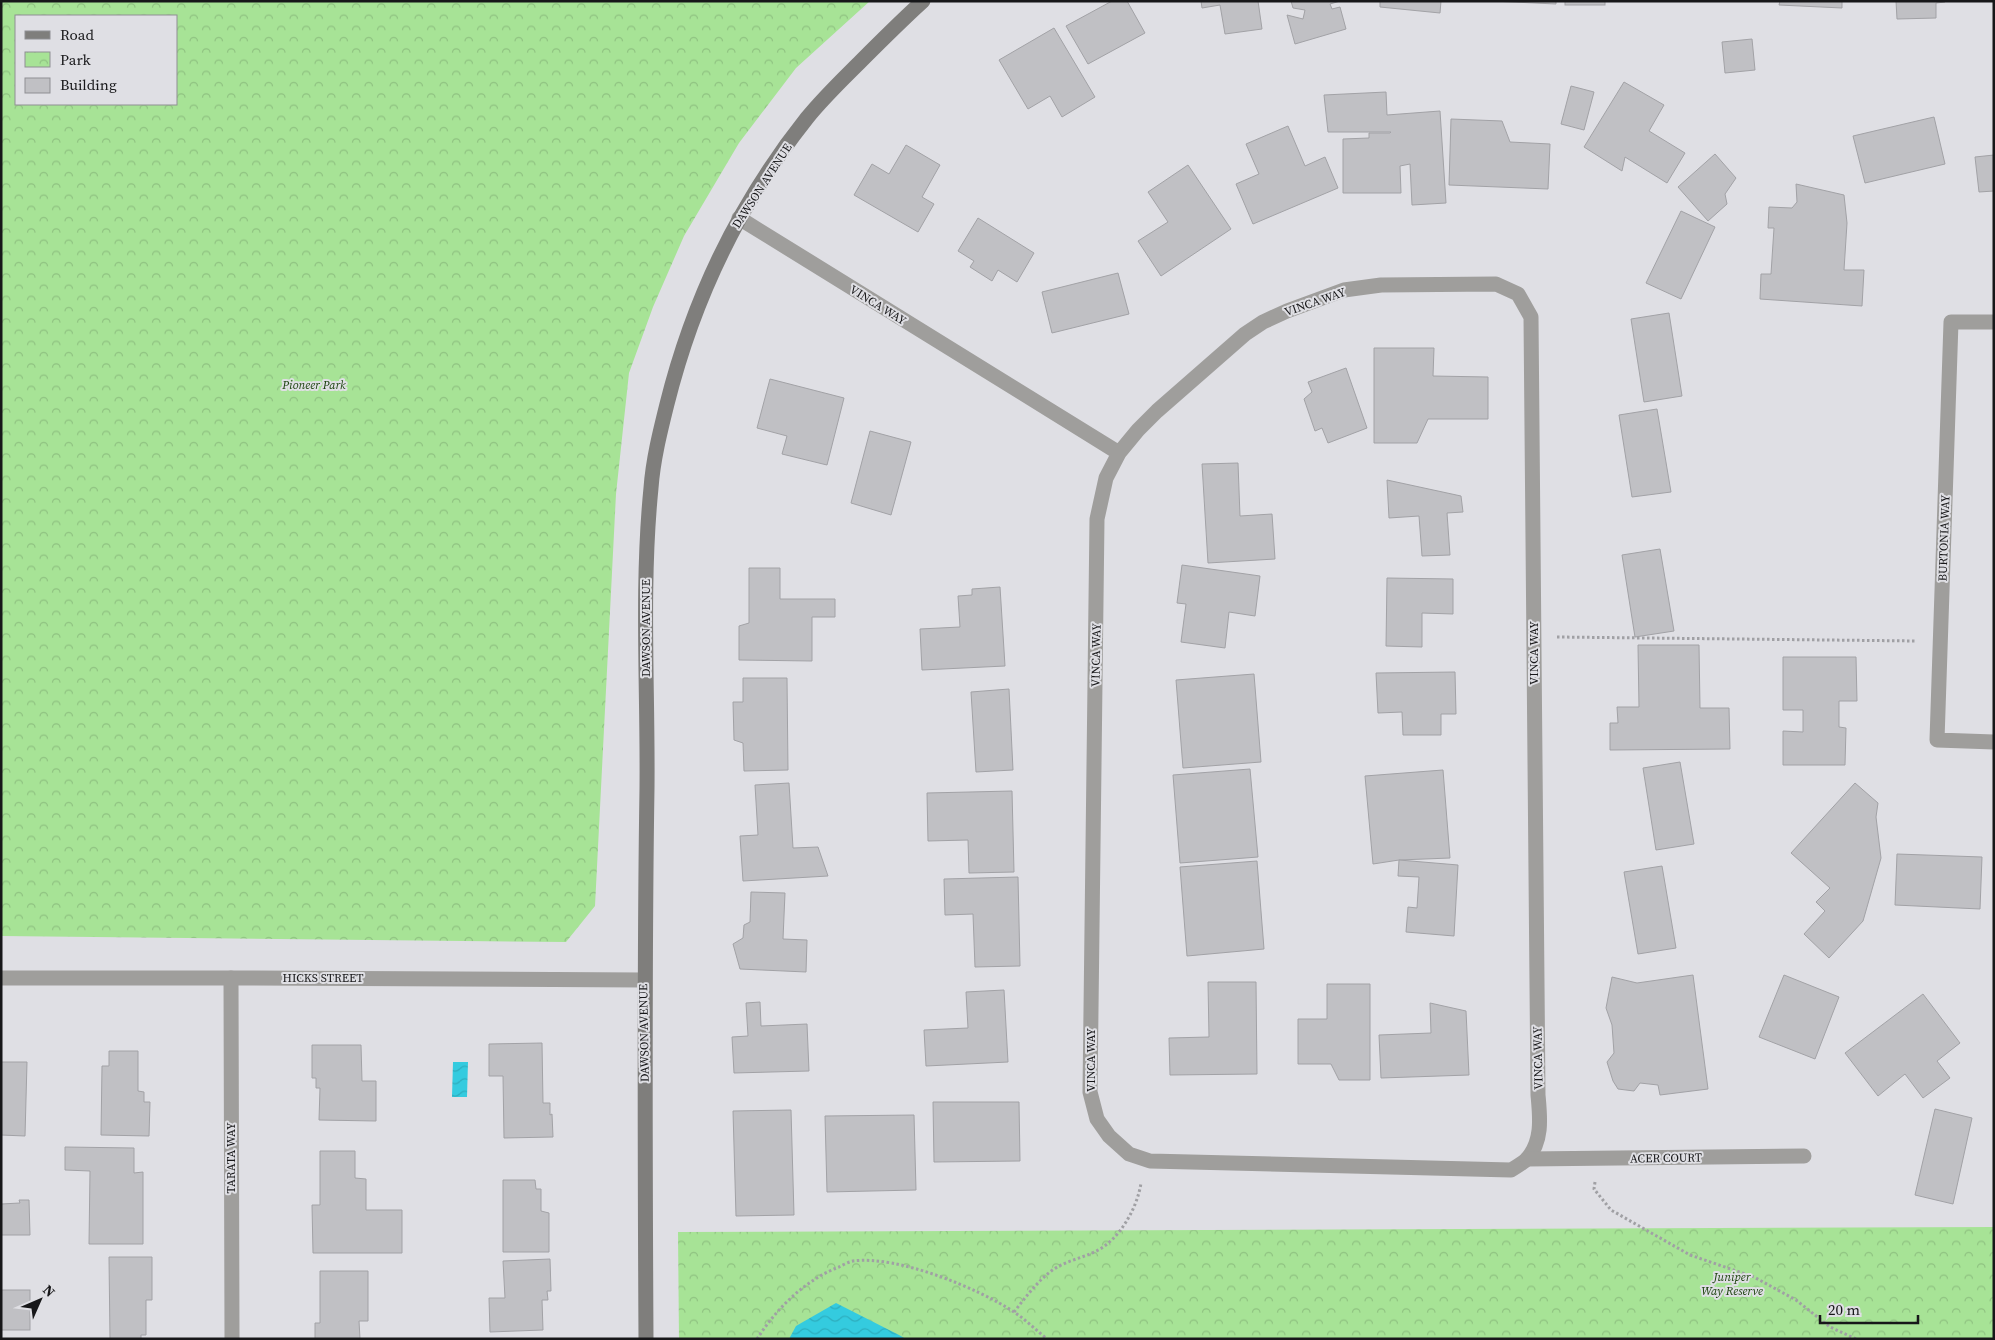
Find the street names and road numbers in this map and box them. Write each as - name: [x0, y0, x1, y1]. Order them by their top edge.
- street label: DAWSON AVENUE: [729, 140, 795, 232]
- street label: VINCA WAY: [847, 281, 910, 329]
- street label: VINCA WAY: [1282, 284, 1348, 320]
- street label: BURTONIA WAY: [1934, 494, 1954, 582]
- street label: DAWSON AVENUE: [638, 579, 654, 677]
- street label: VINCA WAY: [1526, 621, 1542, 685]
- street label: VINCA WAY: [1087, 623, 1105, 687]
- street label: HICKS STREET: [283, 970, 364, 986]
- street label: DAWSON AVENUE: [635, 984, 653, 1082]
- street label: VINCA WAY: [1529, 1026, 1547, 1090]
- street label: VINCA WAY: [1083, 1028, 1099, 1092]
- street label: TARATA WAY: [223, 1122, 239, 1193]
- street label: ACER COURT: [1630, 1149, 1703, 1167]

